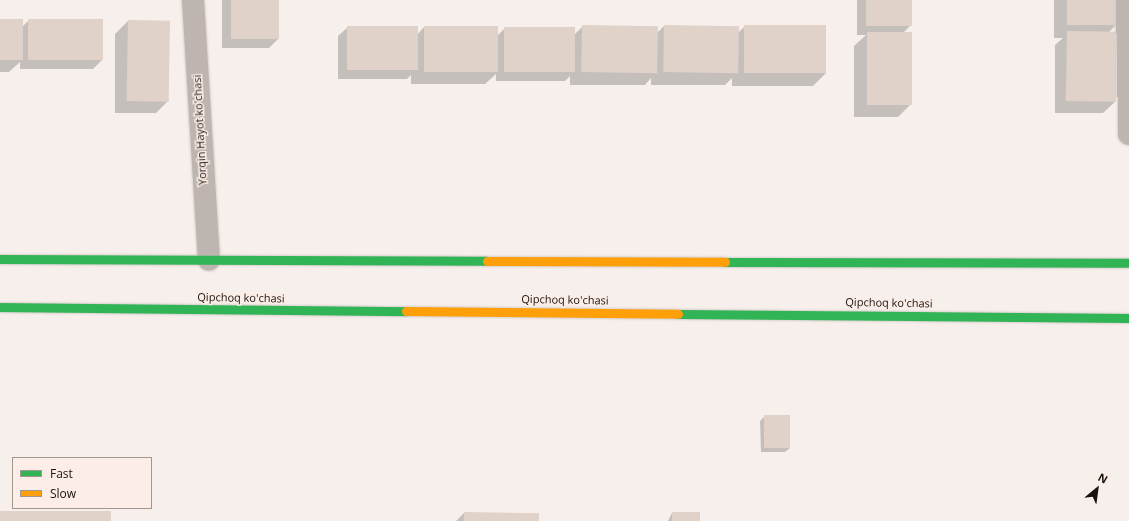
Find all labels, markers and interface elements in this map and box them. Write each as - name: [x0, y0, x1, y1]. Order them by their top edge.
- street label: Yorqin Hayot ko'chasi: [191, 75, 209, 185]
- street label: Qipchoq ko'chasi: [197, 291, 285, 305]
- street label: Qipchoq ko'chasi: [521, 293, 609, 307]
- street label: Qipchoq ko'chasi: [845, 296, 933, 310]
- legend: [12, 457, 152, 509]
- text: Fast: [50, 465, 73, 482]
- north arrow: [1077, 469, 1117, 509]
- text: N: [1096, 469, 1111, 487]
- text: Slow: [50, 485, 76, 502]

